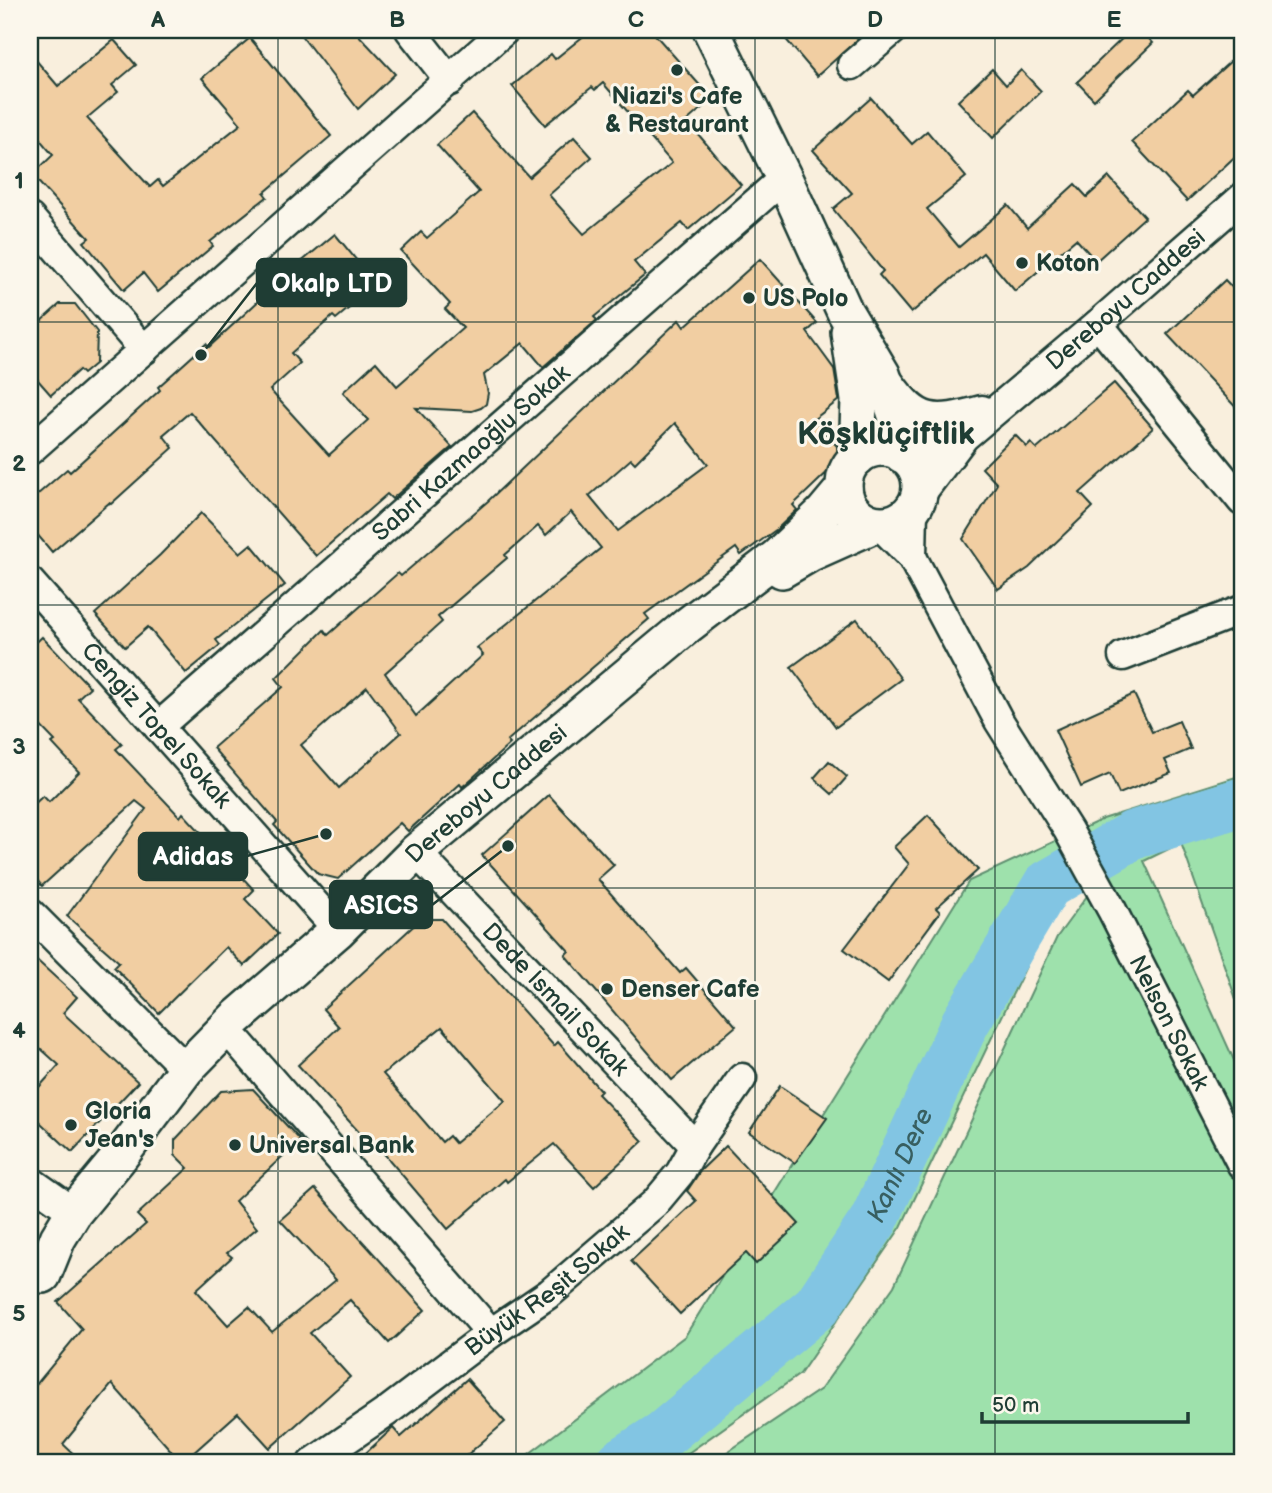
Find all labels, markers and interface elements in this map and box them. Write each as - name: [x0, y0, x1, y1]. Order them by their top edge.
- text: A: [150, 6, 166, 34]
- text: B: [389, 6, 405, 34]
- text: C: [628, 6, 644, 34]
- text: D: [867, 6, 883, 34]
- text: E: [1107, 6, 1122, 34]
- marker: Niazi's Cafe & Restaurant: [669, 62, 685, 78]
- place label: Niazi's Cafe & Restaurant: [605, 82, 749, 139]
- text: 1: [14, 167, 24, 195]
- street label: Dereboyu Caddesi: [1040, 223, 1211, 377]
- place label: Koton: [1036, 249, 1100, 278]
- marker: Koton: [1014, 255, 1030, 271]
- callout: Okalp LTD: [257, 259, 406, 306]
- text: Okalp LTD: [272, 269, 392, 300]
- place label: US Polo: [763, 284, 848, 313]
- marker: US Polo: [741, 290, 757, 306]
- street label: Sabri Kazmaoğlu Sokak: [366, 359, 576, 547]
- district label: Köşklüçiftlik: [797, 415, 975, 454]
- text: 2: [12, 450, 26, 478]
- street label: Cengiz Topel Sokak: [75, 637, 237, 814]
- street label: Dereboyu Caddesi: [400, 718, 573, 869]
- text: 3: [12, 733, 26, 761]
- callout: Adidas: [139, 833, 247, 880]
- text: Adidas: [152, 842, 233, 873]
- callout: ASICS: [330, 881, 432, 928]
- text: ASICS: [343, 891, 418, 922]
- street label: Dede İsmail Sokak: [476, 917, 635, 1082]
- street label: Nelson Sokak: [1123, 950, 1216, 1095]
- place label: Denser Cafe: [621, 975, 760, 1004]
- marker: Denser Cafe: [599, 981, 615, 997]
- text: 4: [12, 1017, 26, 1045]
- place label: Gloria Jean's: [85, 1097, 154, 1154]
- water label: Kanlı Dere: [861, 1103, 941, 1228]
- marker: Gloria Jean's: [63, 1117, 79, 1133]
- place label: Universal Bank: [249, 1131, 415, 1160]
- marker: Universal Bank: [227, 1137, 243, 1153]
- street label: Büyük Reşit Sokak: [459, 1218, 635, 1363]
- text: 5: [12, 1300, 26, 1328]
- scale bar: [982, 1381, 1188, 1425]
- text: 50 m: [992, 1393, 1039, 1418]

